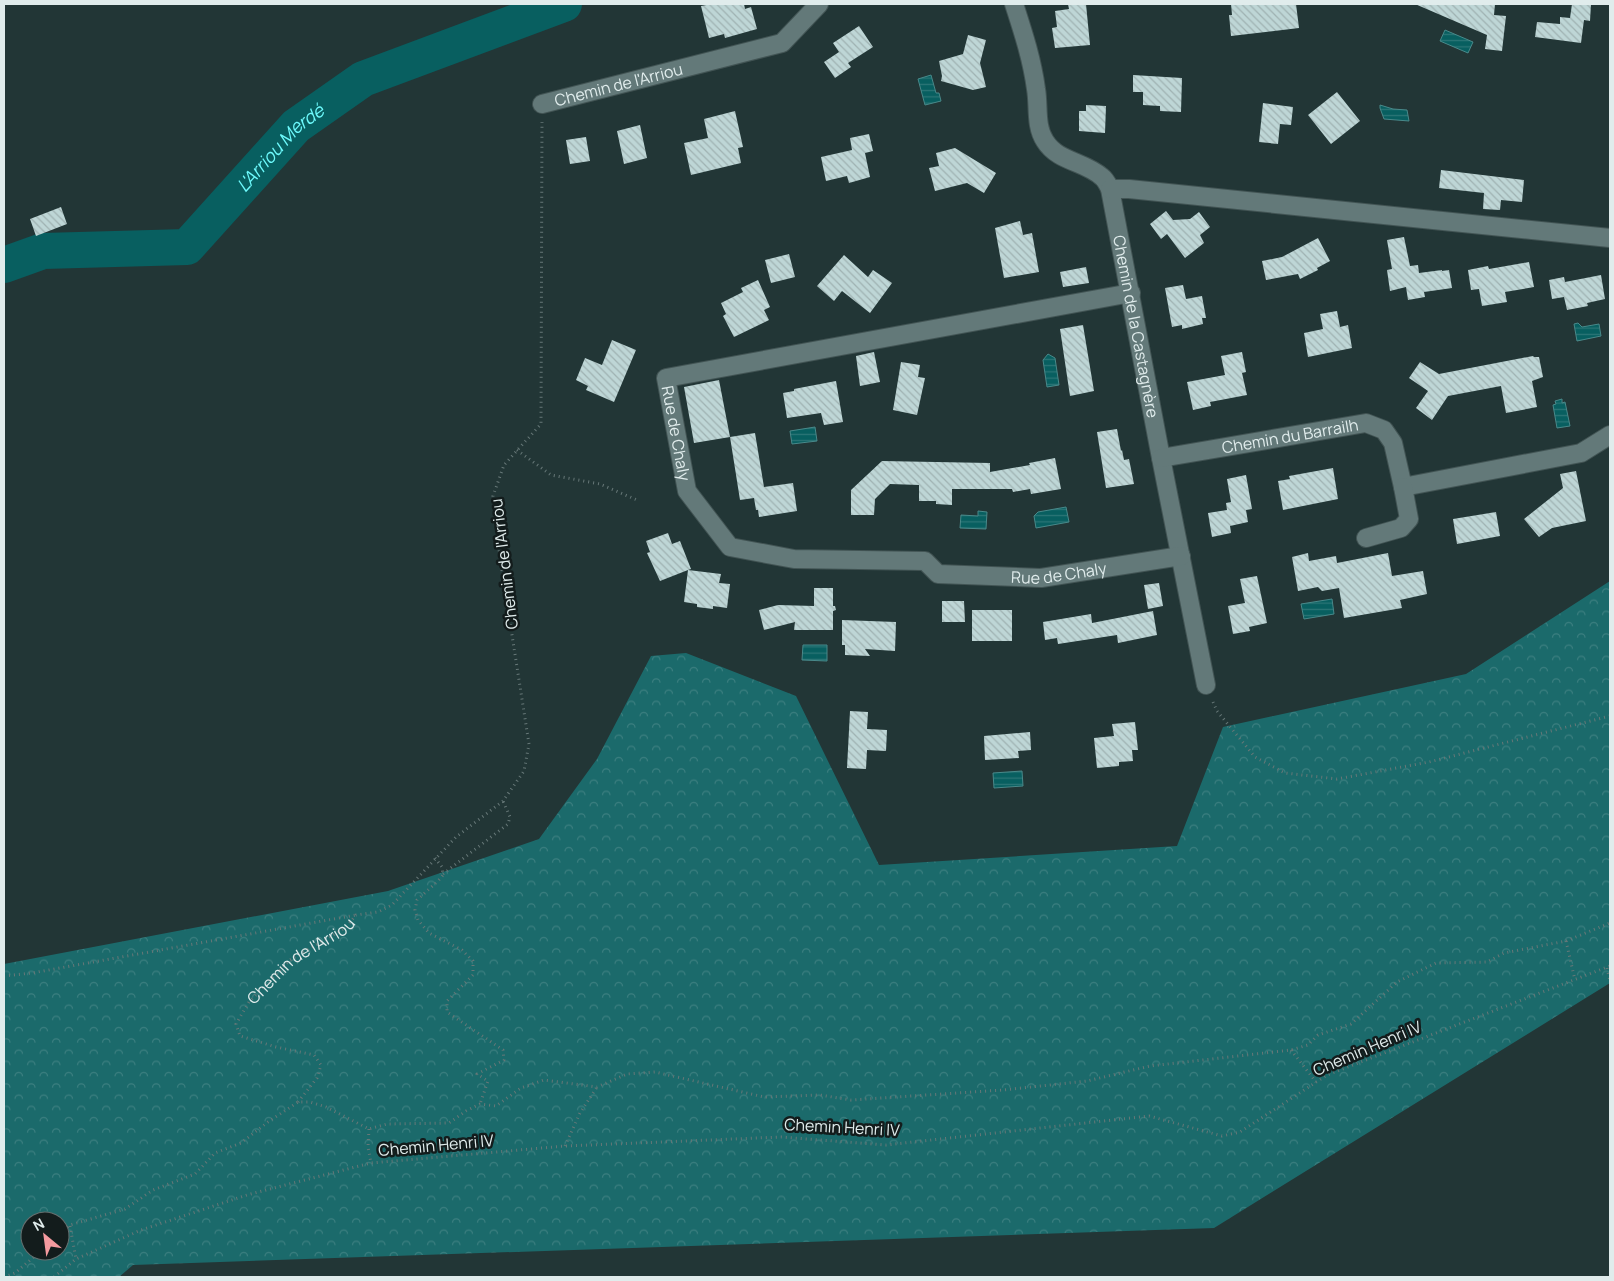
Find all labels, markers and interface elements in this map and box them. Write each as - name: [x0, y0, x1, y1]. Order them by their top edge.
- street label: Chemin de l'Arriou: [552, 58, 685, 111]
- water label: L'Arriou Merdé: [231, 97, 330, 197]
- street label: Chemin de la Castagnère: [1108, 233, 1164, 420]
- street label: Rue de Chaly: [657, 384, 696, 483]
- street label: Chemin du Barrailh: [1220, 413, 1360, 458]
- street label: Chemin de l'Arriou: [485, 498, 523, 630]
- street label: Rue de Chaly: [1011, 557, 1109, 589]
- street label: Chemin de l'Arriou: [242, 913, 360, 1009]
- street label: Chemin Henri IV: [1309, 1015, 1425, 1081]
- street label: Chemin Henri IV: [784, 1113, 901, 1141]
- street label: Chemin Henri IV: [377, 1129, 495, 1161]
- north arrow: [20, 1211, 70, 1261]
- text: N: [29, 1213, 47, 1235]

